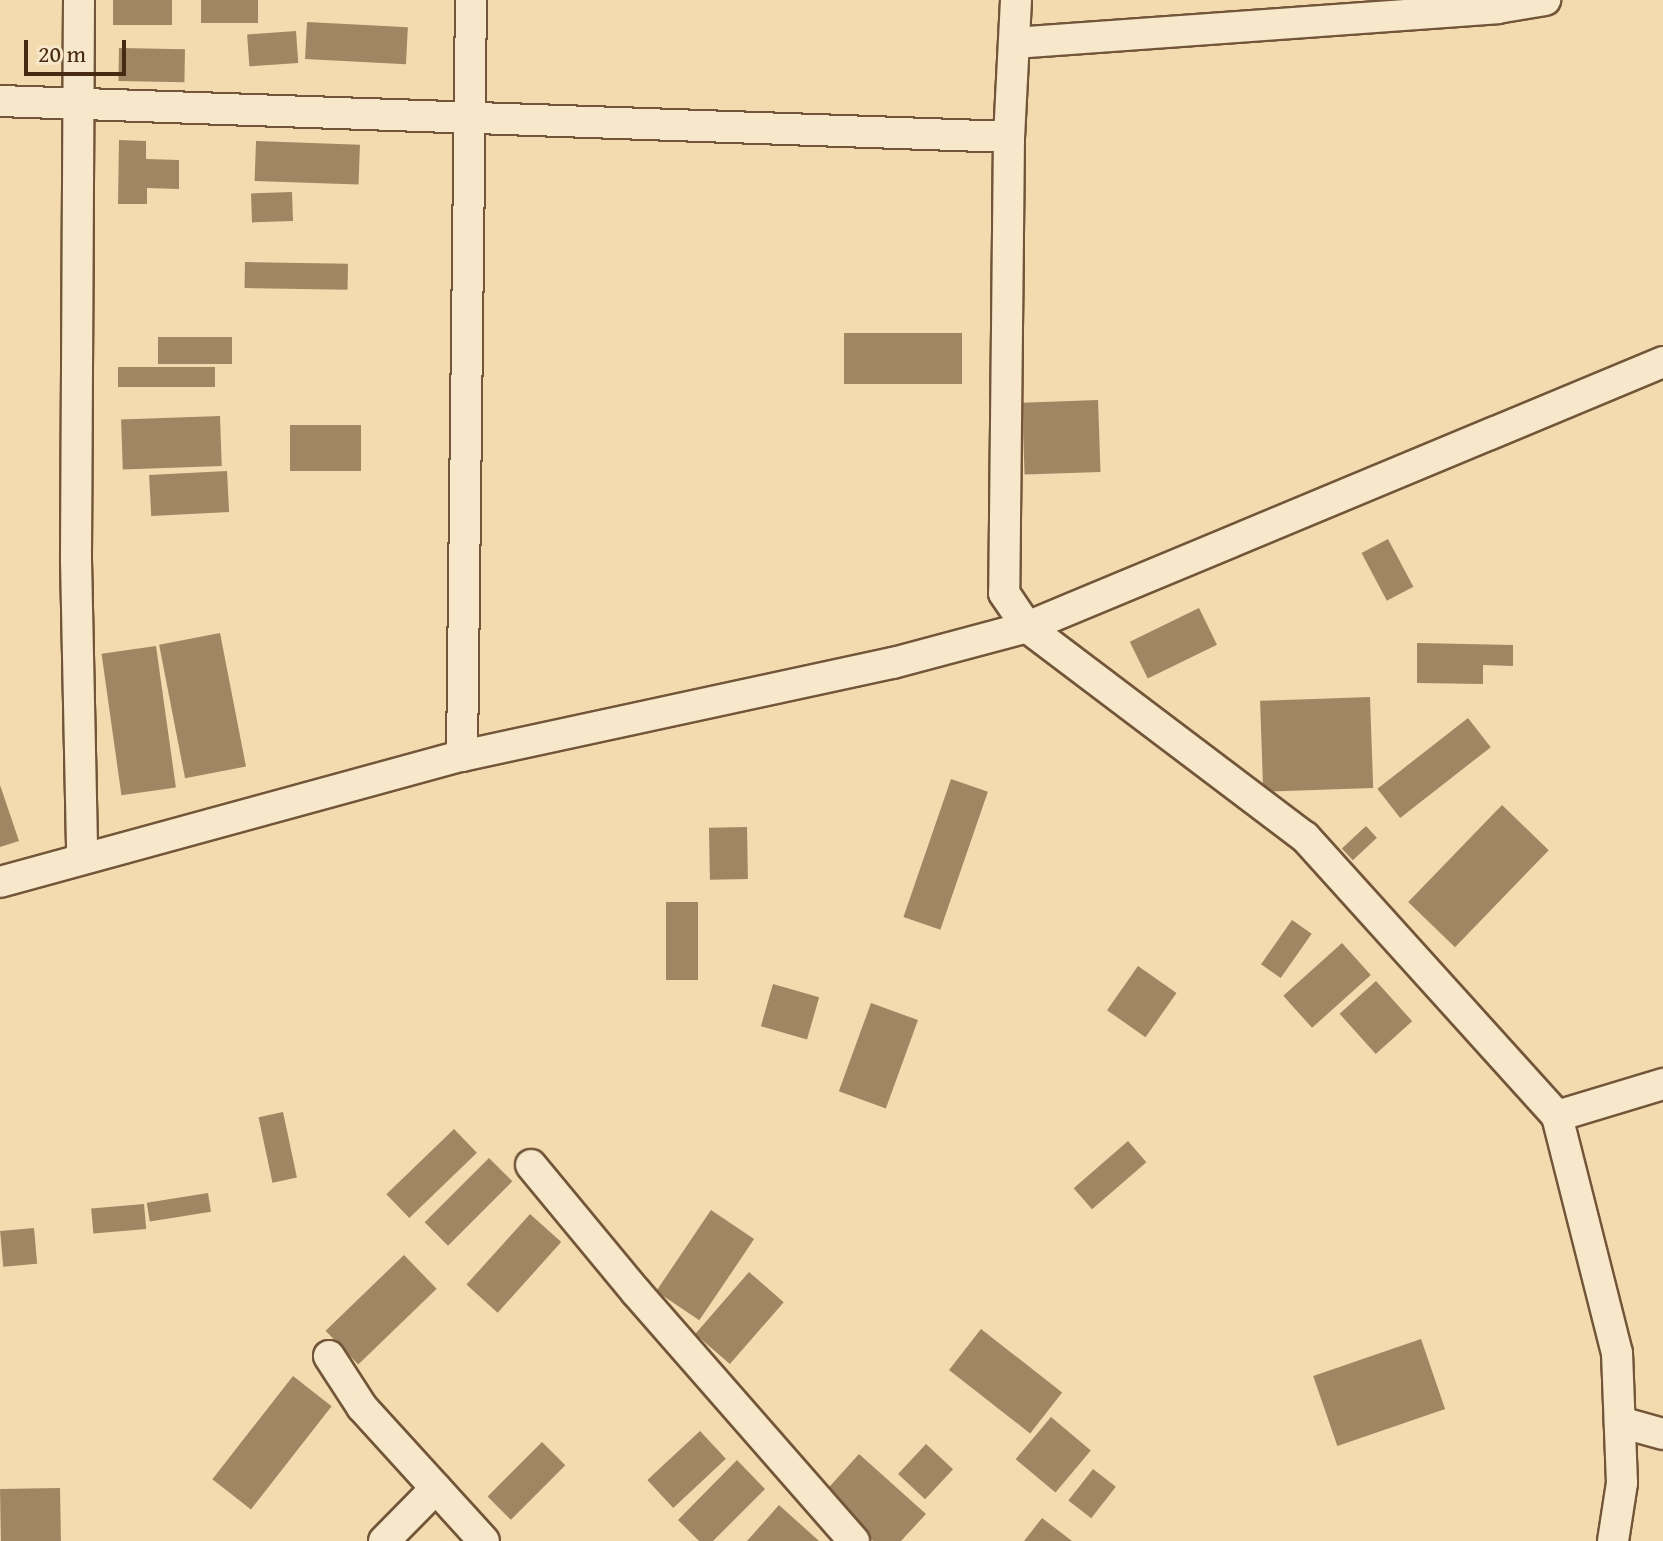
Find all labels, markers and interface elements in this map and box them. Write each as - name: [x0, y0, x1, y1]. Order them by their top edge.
- scale bar: [28, 24, 130, 74]
- text: 20 m: [38, 36, 86, 71]

